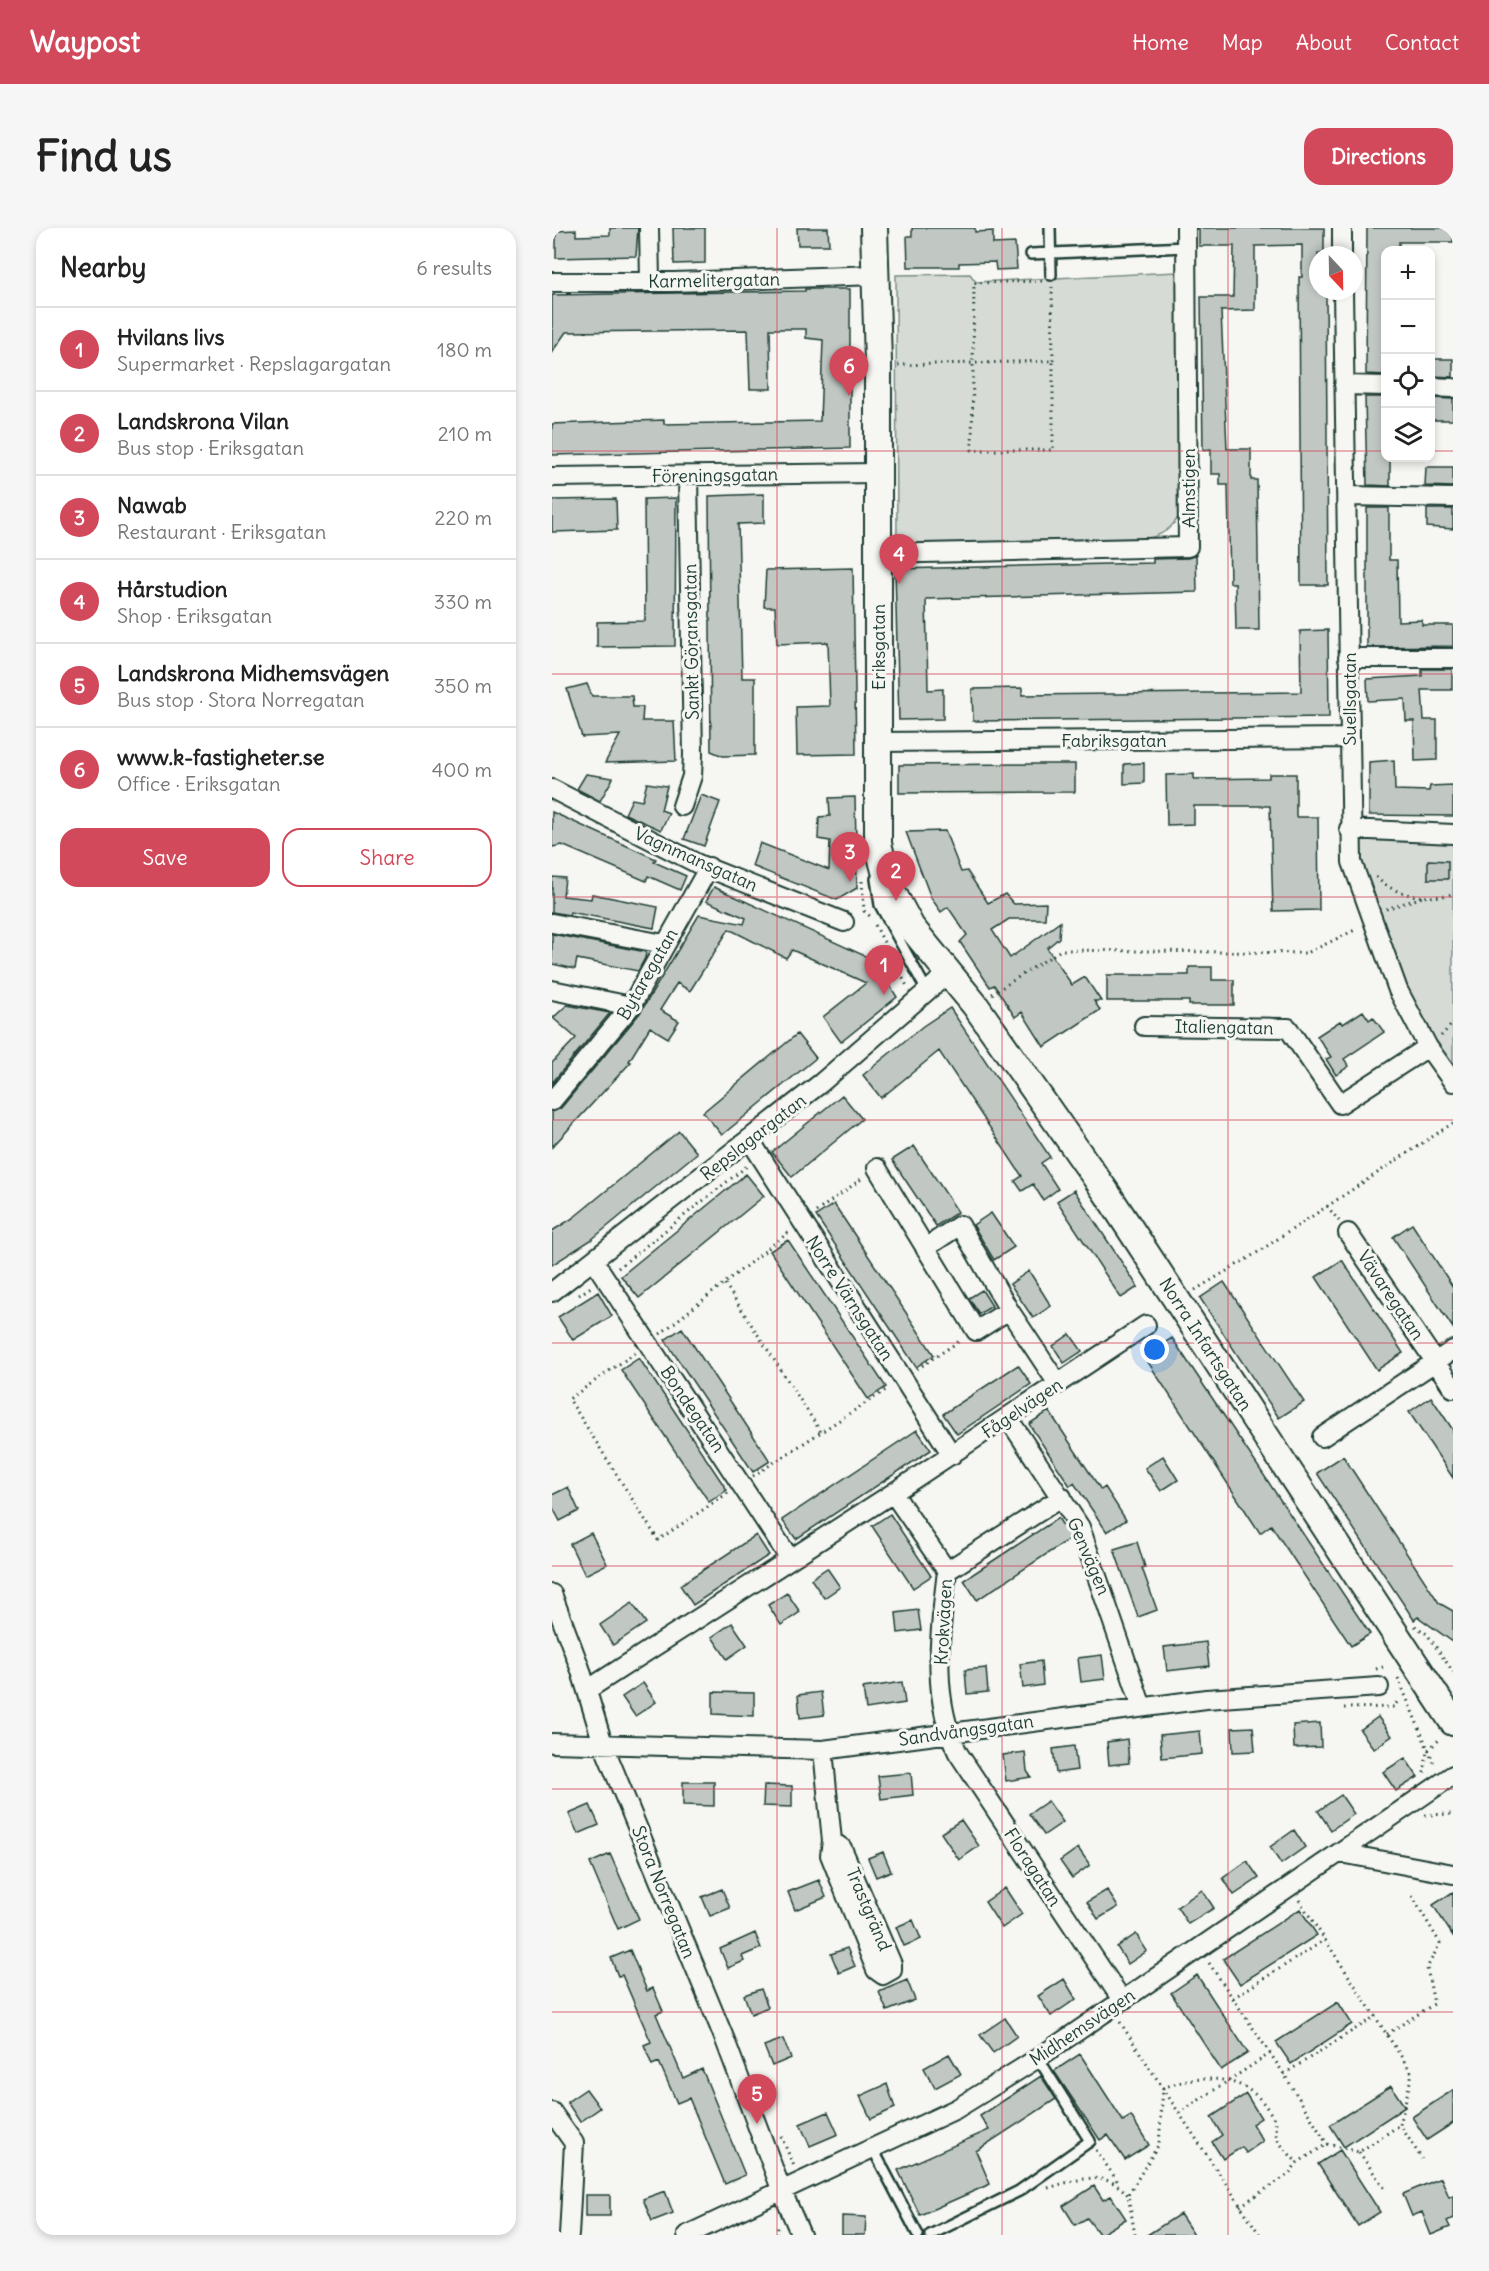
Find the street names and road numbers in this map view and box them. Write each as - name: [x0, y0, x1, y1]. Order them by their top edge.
- street label: Karmelitergatan: [648, 267, 780, 293]
- street label: Almstigen: [1177, 448, 1200, 528]
- street label: Föreningsgatan: [652, 462, 778, 488]
- street label: Sankt Göransgatan: [678, 564, 704, 720]
- street label: Eriksgatan: [867, 604, 890, 690]
- street label: Suellsgatan: [1338, 652, 1361, 746]
- street label: Fabriksgatan: [1061, 729, 1167, 752]
- street label: Vagnmansgatan: [631, 821, 761, 897]
- street label: Bytaregatan: [612, 924, 682, 1024]
- street label: Italiengatan: [1174, 1015, 1274, 1039]
- street label: Repslagargatan: [695, 1089, 811, 1185]
- street label: Norre Värnsgatan: [801, 1231, 899, 1365]
- street label: Vävaregatan: [1353, 1246, 1429, 1344]
- street label: Norra Infartsgatan: [1154, 1273, 1258, 1415]
- street label: Bondegatan: [656, 1361, 730, 1457]
- street label: Fågelvägen: [977, 1373, 1067, 1443]
- street label: Genvägen: [1062, 1514, 1116, 1598]
- street label: Krokvägen: [929, 1578, 957, 1666]
- street label: Sandvångsgatan: [897, 1709, 1035, 1751]
- street label: Stora Norregatan: [627, 1822, 701, 1962]
- street label: Floragatan: [999, 1824, 1067, 1910]
- street label: Trastgränd: [841, 1864, 897, 1955]
- street label: Midhemsvägen: [1025, 1983, 1139, 2071]

